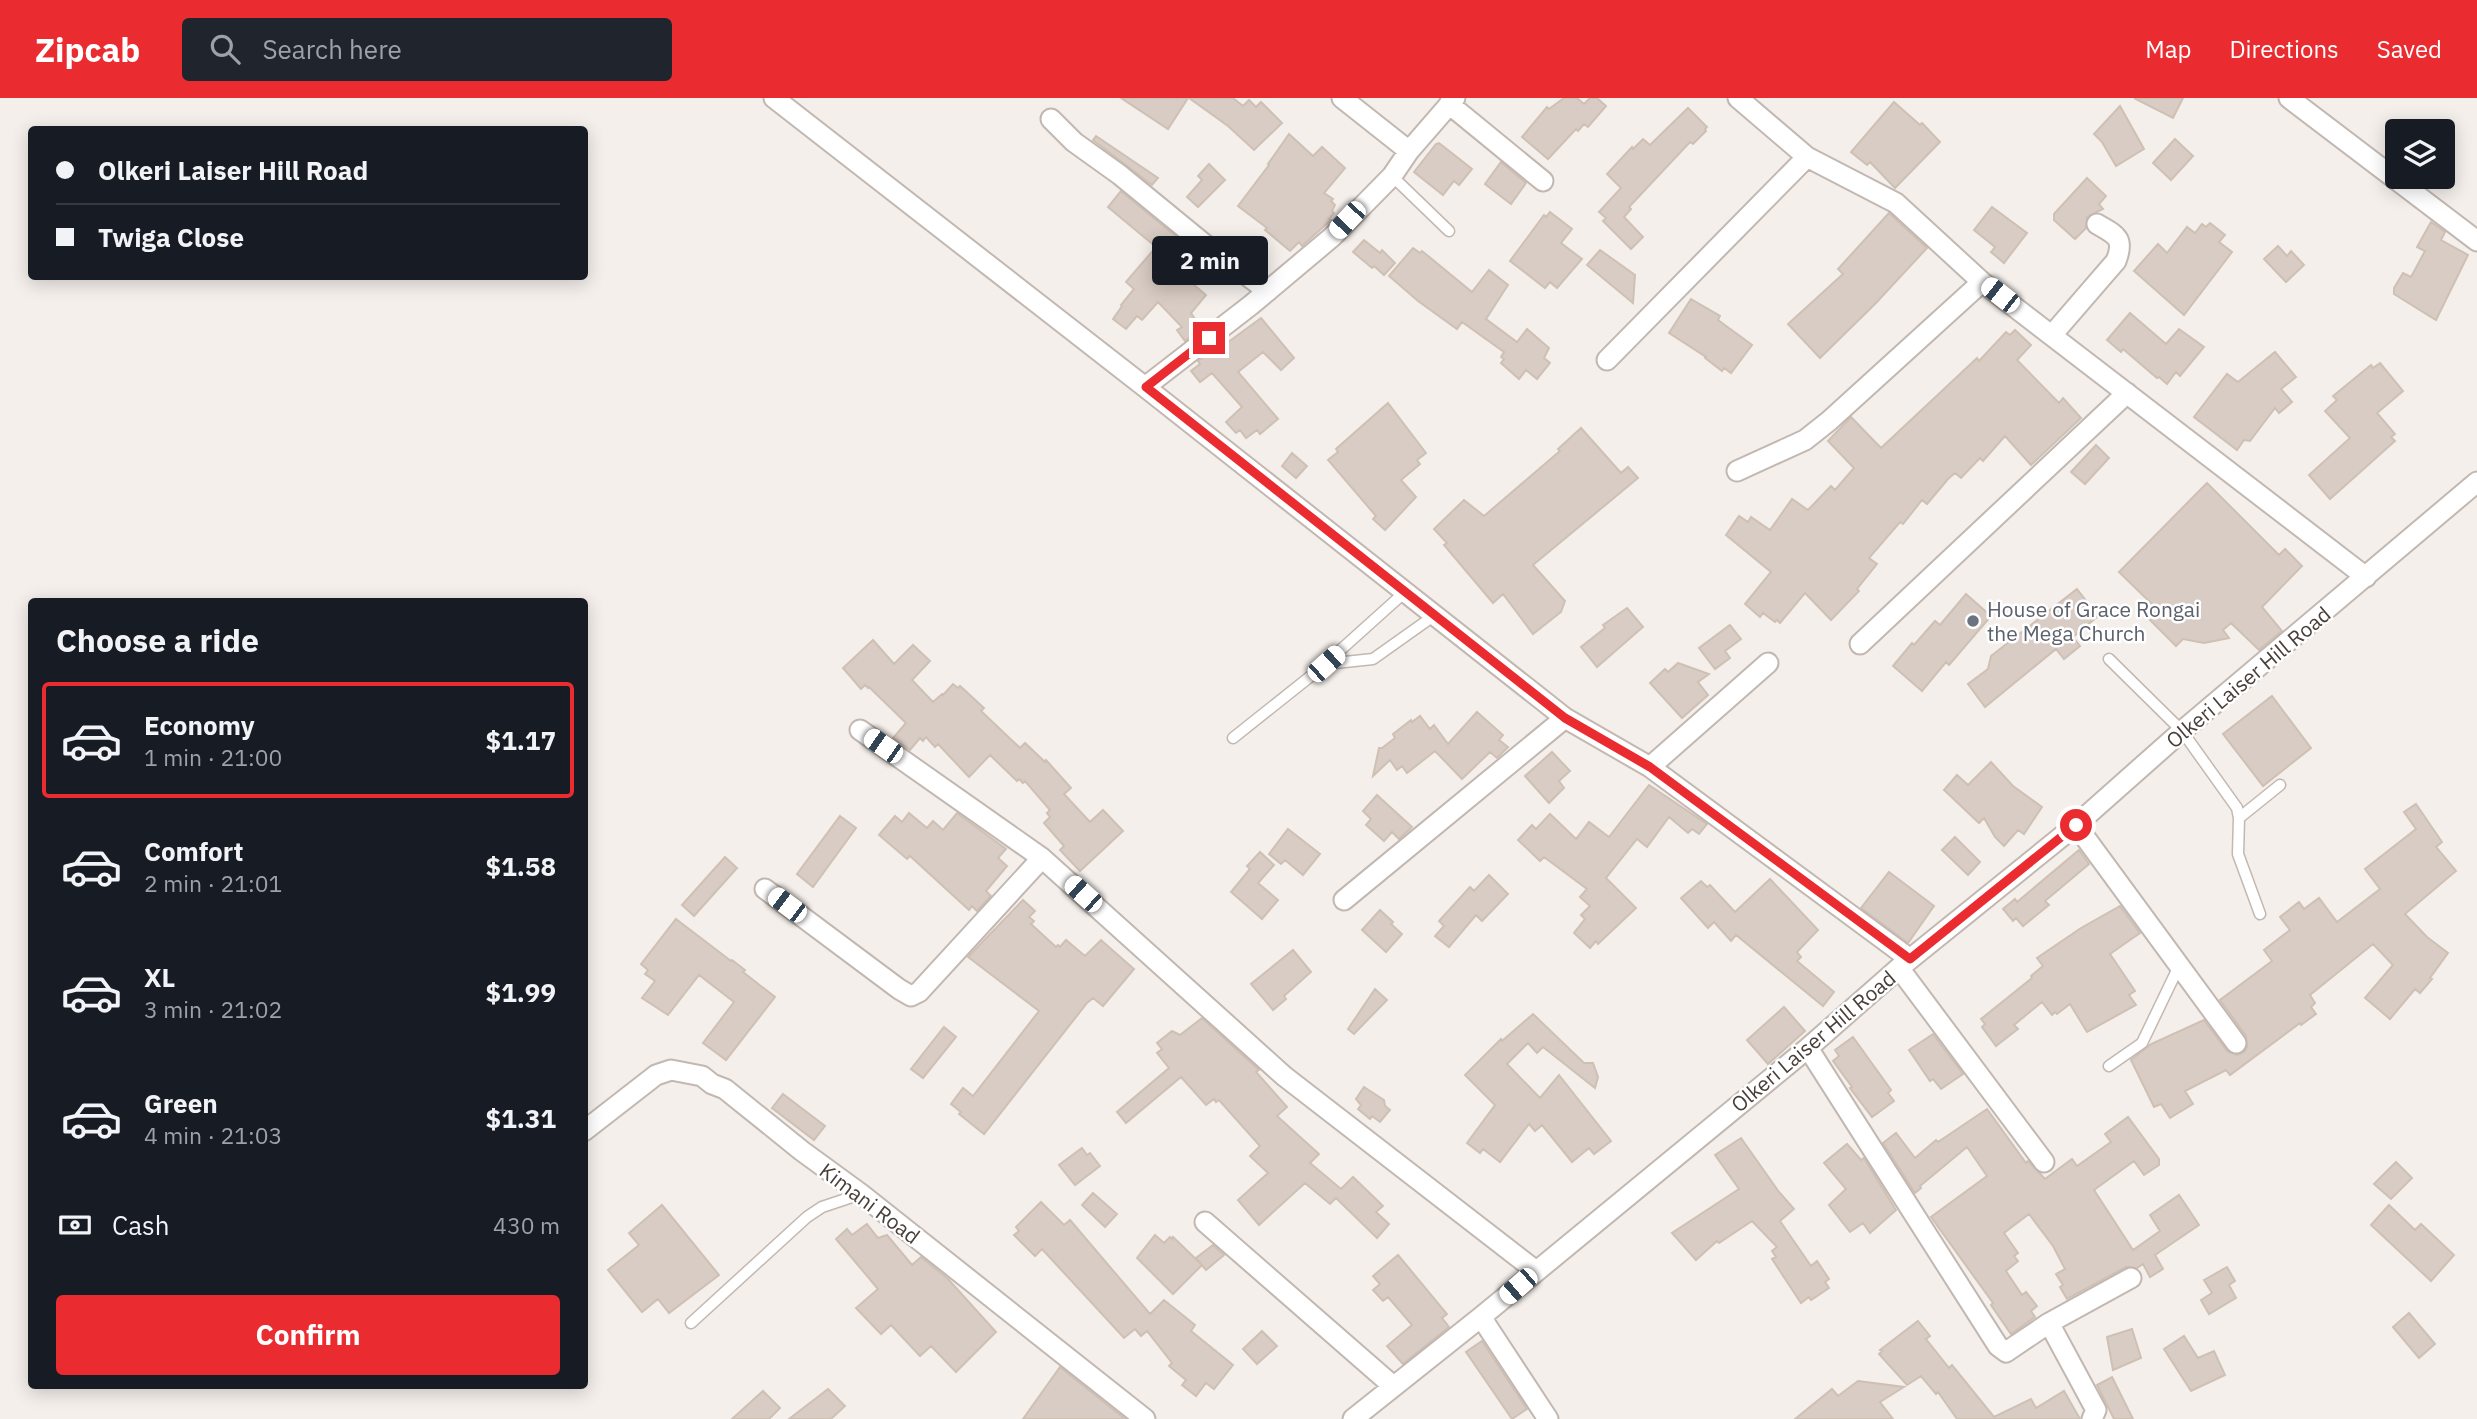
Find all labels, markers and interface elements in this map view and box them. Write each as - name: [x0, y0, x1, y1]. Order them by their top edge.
- search box: [182, 18, 672, 81]
- text: Zipcab: [35, 28, 140, 71]
- icon: search: [206, 30, 244, 68]
- text: Search here: [262, 32, 402, 66]
- text: Map: [2145, 33, 2191, 65]
- text: Directions: [2229, 33, 2339, 65]
- text: Saved: [2377, 33, 2442, 65]
- map controls: [2385, 119, 2455, 189]
- button: layers: [2385, 119, 2455, 189]
- text: Olkeri Laiser Hill Road: [98, 153, 368, 187]
- car: [1325, 197, 1370, 243]
- text: Twiga Close: [98, 220, 244, 254]
- callout: 2 min: [1151, 236, 1267, 286]
- text: 2 min: [1180, 245, 1240, 275]
- car: [1977, 274, 2024, 316]
- route end: [1193, 322, 1225, 354]
- place label: House of Grace Rongai the Mega Church: [1987, 595, 2200, 647]
- street label: Olkeri Laiser Hill Road: [2160, 600, 2336, 754]
- marker: House of Grace Rongai the Mega Church: [1965, 613, 1981, 629]
- text: Choose a ride: [56, 619, 259, 661]
- car: [1304, 642, 1349, 686]
- text: Economy: [144, 708, 255, 742]
- icon: car: [60, 709, 123, 772]
- text: $1.17: [486, 723, 556, 757]
- car: [860, 725, 907, 767]
- text: 1 min · 21:00: [144, 742, 282, 772]
- route start: [2060, 809, 2092, 841]
- text: Comfort: [144, 834, 243, 868]
- icon: car: [60, 835, 123, 898]
- text: $1.58: [486, 849, 556, 883]
- text: 2 min · 21:01: [144, 868, 282, 898]
- car: [1061, 872, 1106, 916]
- car: [764, 884, 811, 926]
- text: XL: [144, 960, 175, 994]
- icon: car: [60, 961, 123, 1024]
- street label: Olkeri Laiser Hill Road: [1725, 964, 1901, 1118]
- text: $1.99: [486, 975, 556, 1009]
- text: 3 min · 21:02: [144, 994, 282, 1024]
- text: Green: [144, 1086, 218, 1120]
- icon: car: [60, 1087, 123, 1150]
- text: $1.31: [486, 1101, 556, 1135]
- text: 4 min · 21:03: [144, 1120, 282, 1150]
- street label: Kimani Road: [814, 1156, 926, 1250]
- icon: cash: [56, 1206, 94, 1244]
- text: Cash: [112, 1208, 169, 1242]
- text: 430 m: [493, 1210, 560, 1240]
- car: [1496, 1264, 1541, 1308]
- button: Confirm: [56, 1295, 560, 1375]

